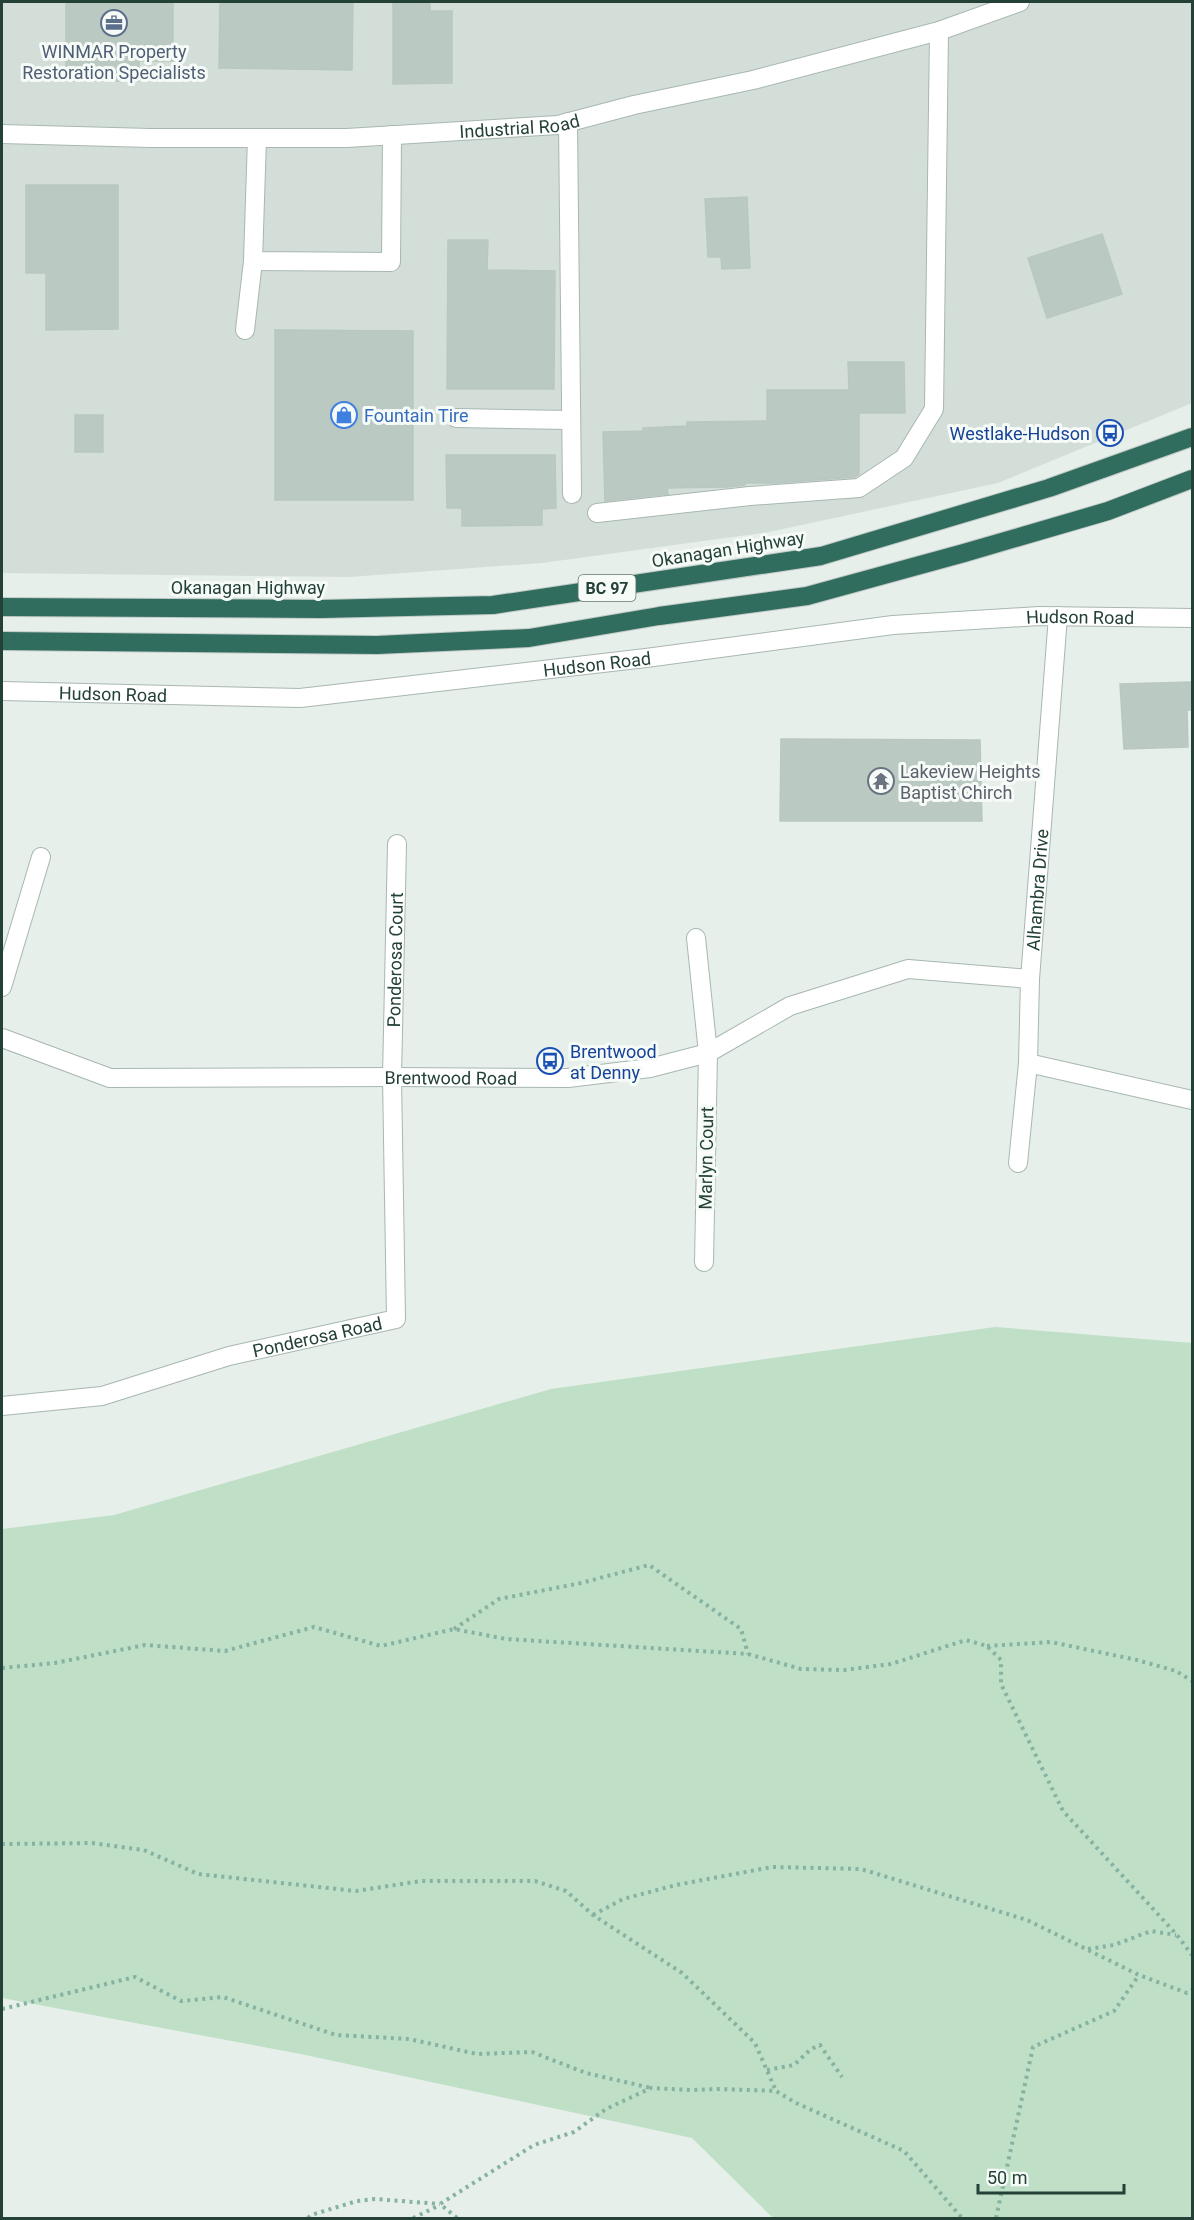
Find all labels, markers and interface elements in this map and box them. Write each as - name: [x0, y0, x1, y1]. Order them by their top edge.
- office icon: WINMAR Property Restoration Specialists: [99, 8, 129, 38]
- place label: WINMAR Property Restoration Specialists: [22, 41, 206, 83]
- street label: Industrial Road: [459, 109, 582, 142]
- shop icon: Fountain Tire: [329, 400, 359, 430]
- place label: Fountain Tire: [364, 405, 469, 426]
- bus stop icon: Westlake-Hudson: [1095, 418, 1125, 448]
- place label: Westlake-Hudson: [950, 423, 1090, 444]
- street label: Okanagan Highway: [650, 526, 806, 571]
- road number: BC 97: [578, 575, 636, 601]
- street label: Okanagan Highway: [171, 577, 326, 598]
- street label: Hudson Road: [1025, 605, 1134, 628]
- street label: Hudson Road: [542, 647, 652, 680]
- street label: Hudson Road: [59, 682, 167, 705]
- place label: Lakeview Heights Baptist Chirch: [900, 761, 1040, 803]
- temple icon: Lakeview Heights Baptist Chirch: [866, 766, 896, 796]
- street label: Alhambra Drive: [1022, 828, 1052, 952]
- street label: Ponderosa Court: [383, 892, 406, 1028]
- place label: Brentwood at Denny: [570, 1041, 657, 1083]
- bus stop icon: Brentwood at Denny: [535, 1046, 565, 1076]
- street label: Brentwood Road: [385, 1066, 517, 1088]
- street label: Marlyn Court: [695, 1106, 717, 1210]
- street label: Ponderosa Road: [250, 1312, 384, 1361]
- scale bar: [978, 2157, 1124, 2195]
- text: 50 m: [987, 2167, 1027, 2188]

